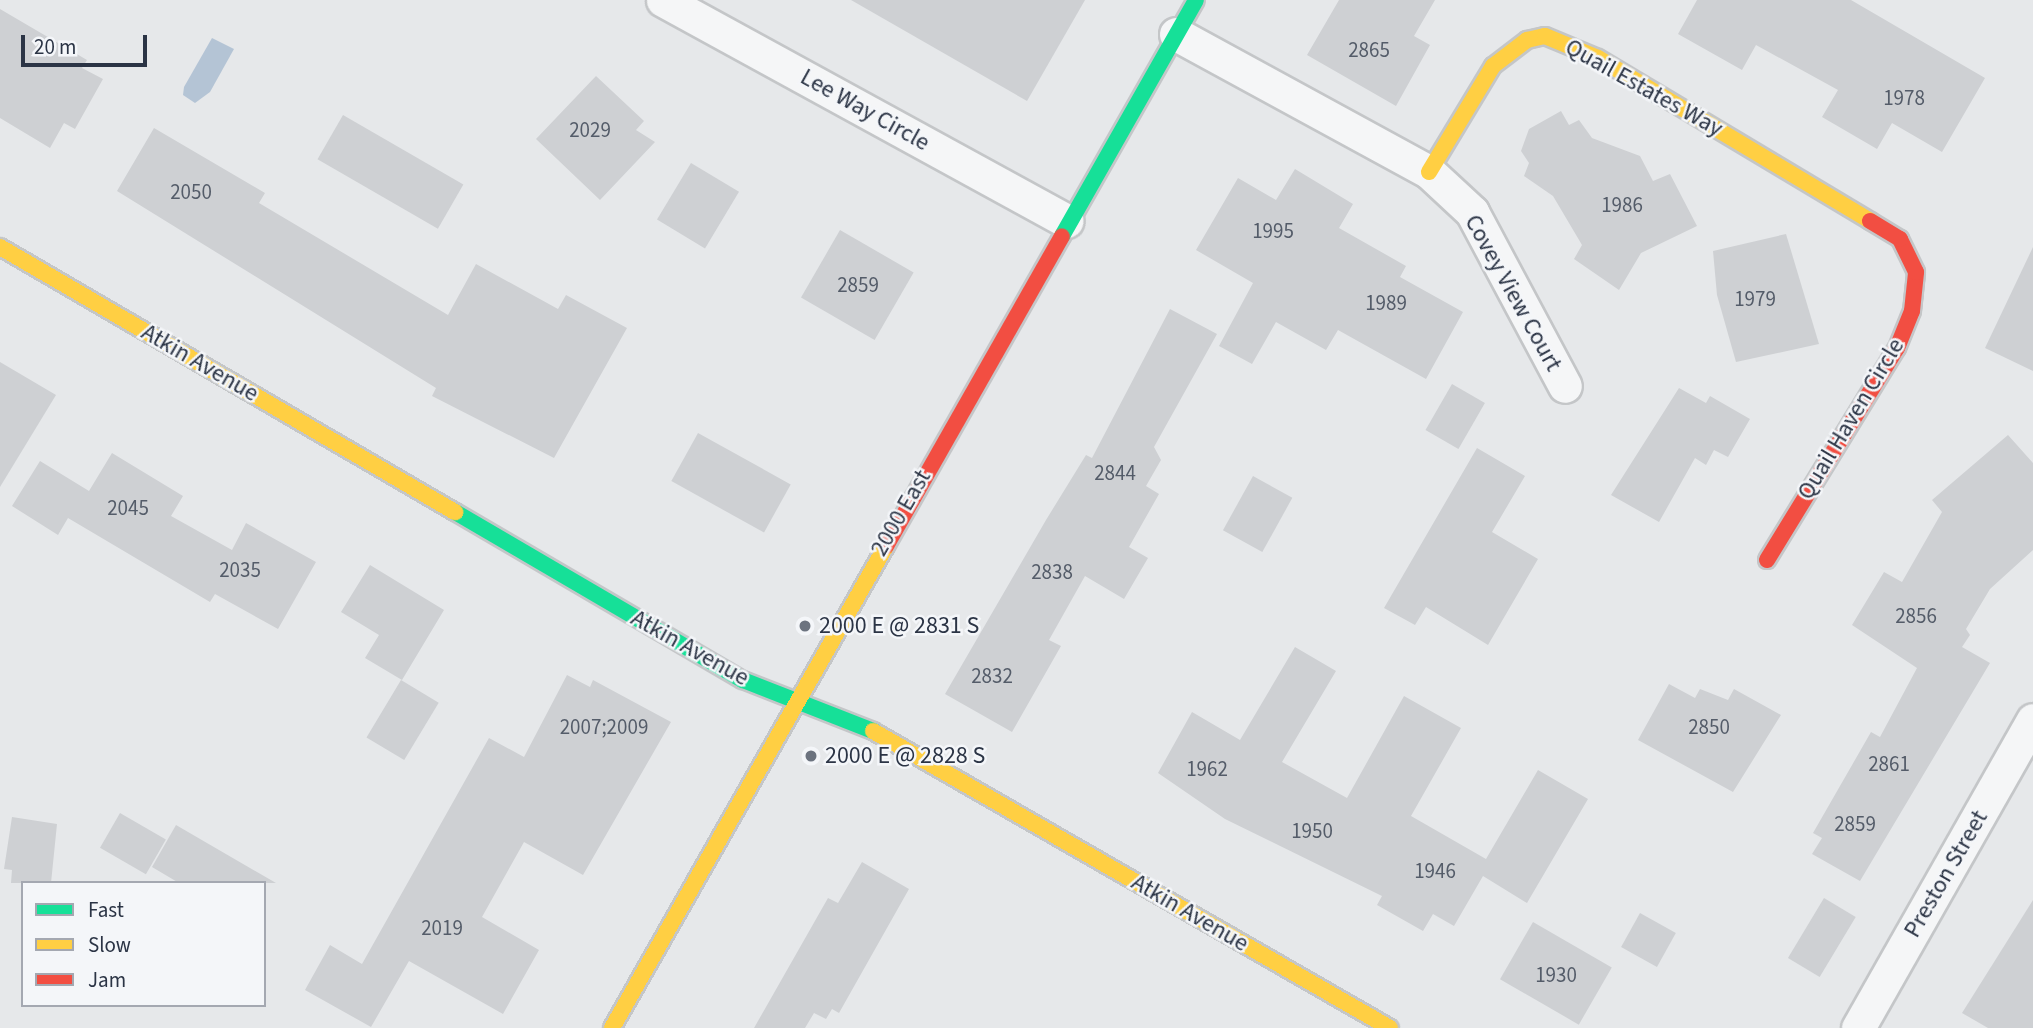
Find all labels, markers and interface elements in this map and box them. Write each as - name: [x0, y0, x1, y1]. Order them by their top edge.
- scale bar: [24, 21, 150, 65]
- text: 20 m: [34, 32, 76, 62]
- street label: Quail Estates Way: [1560, 33, 1728, 143]
- house number: 2865: [1348, 37, 1390, 63]
- street label: Lee Way Circle: [795, 63, 935, 157]
- house number: 1978: [1883, 85, 1925, 111]
- house number: 2029: [569, 117, 611, 143]
- house number: 2050: [170, 179, 212, 205]
- house number: 1986: [1601, 192, 1643, 218]
- street label: Covey View Court: [1458, 210, 1568, 376]
- house number: 1995: [1252, 218, 1294, 244]
- house number: 2859: [837, 272, 879, 298]
- house number: 1979: [1734, 286, 1776, 312]
- house number: 1989: [1365, 290, 1407, 316]
- street label: Atkin Avenue: [136, 318, 264, 408]
- street label: Quail Haven Circle: [1791, 333, 1911, 505]
- house number: 2844: [1094, 460, 1136, 486]
- street label: 2000 East: [865, 465, 937, 561]
- house number: 2045: [107, 495, 149, 521]
- house number: 2035: [219, 557, 261, 583]
- house number: 2838: [1031, 559, 1073, 585]
- house number: 2856: [1895, 603, 1937, 629]
- street label: Atkin Avenue: [626, 604, 754, 692]
- place label: 2000 E @ 2831 S: [819, 612, 979, 640]
- marker: 2000 E @ 2831 S: [797, 618, 813, 634]
- house number: 2832: [971, 663, 1013, 689]
- house number: 2007;2009: [560, 714, 648, 740]
- house number: 2850: [1688, 714, 1730, 740]
- place label: 2000 E @ 2828 S: [825, 742, 985, 770]
- marker: 2000 E @ 2828 S: [803, 748, 819, 764]
- house number: 2861: [1868, 751, 1910, 777]
- house number: 1962: [1186, 756, 1228, 782]
- street label: Preston Street: [1898, 805, 1994, 943]
- house number: 2859: [1834, 811, 1876, 837]
- house number: 1950: [1291, 818, 1333, 844]
- house number: 1946: [1414, 858, 1456, 884]
- street label: Atkin Avenue: [1126, 868, 1254, 958]
- legend: [21, 881, 266, 1007]
- text: Fast: [88, 895, 124, 925]
- house number: 2019: [421, 915, 463, 941]
- text: Slow: [88, 930, 131, 960]
- house number: 1930: [1535, 962, 1577, 988]
- text: Jam: [88, 965, 126, 995]

